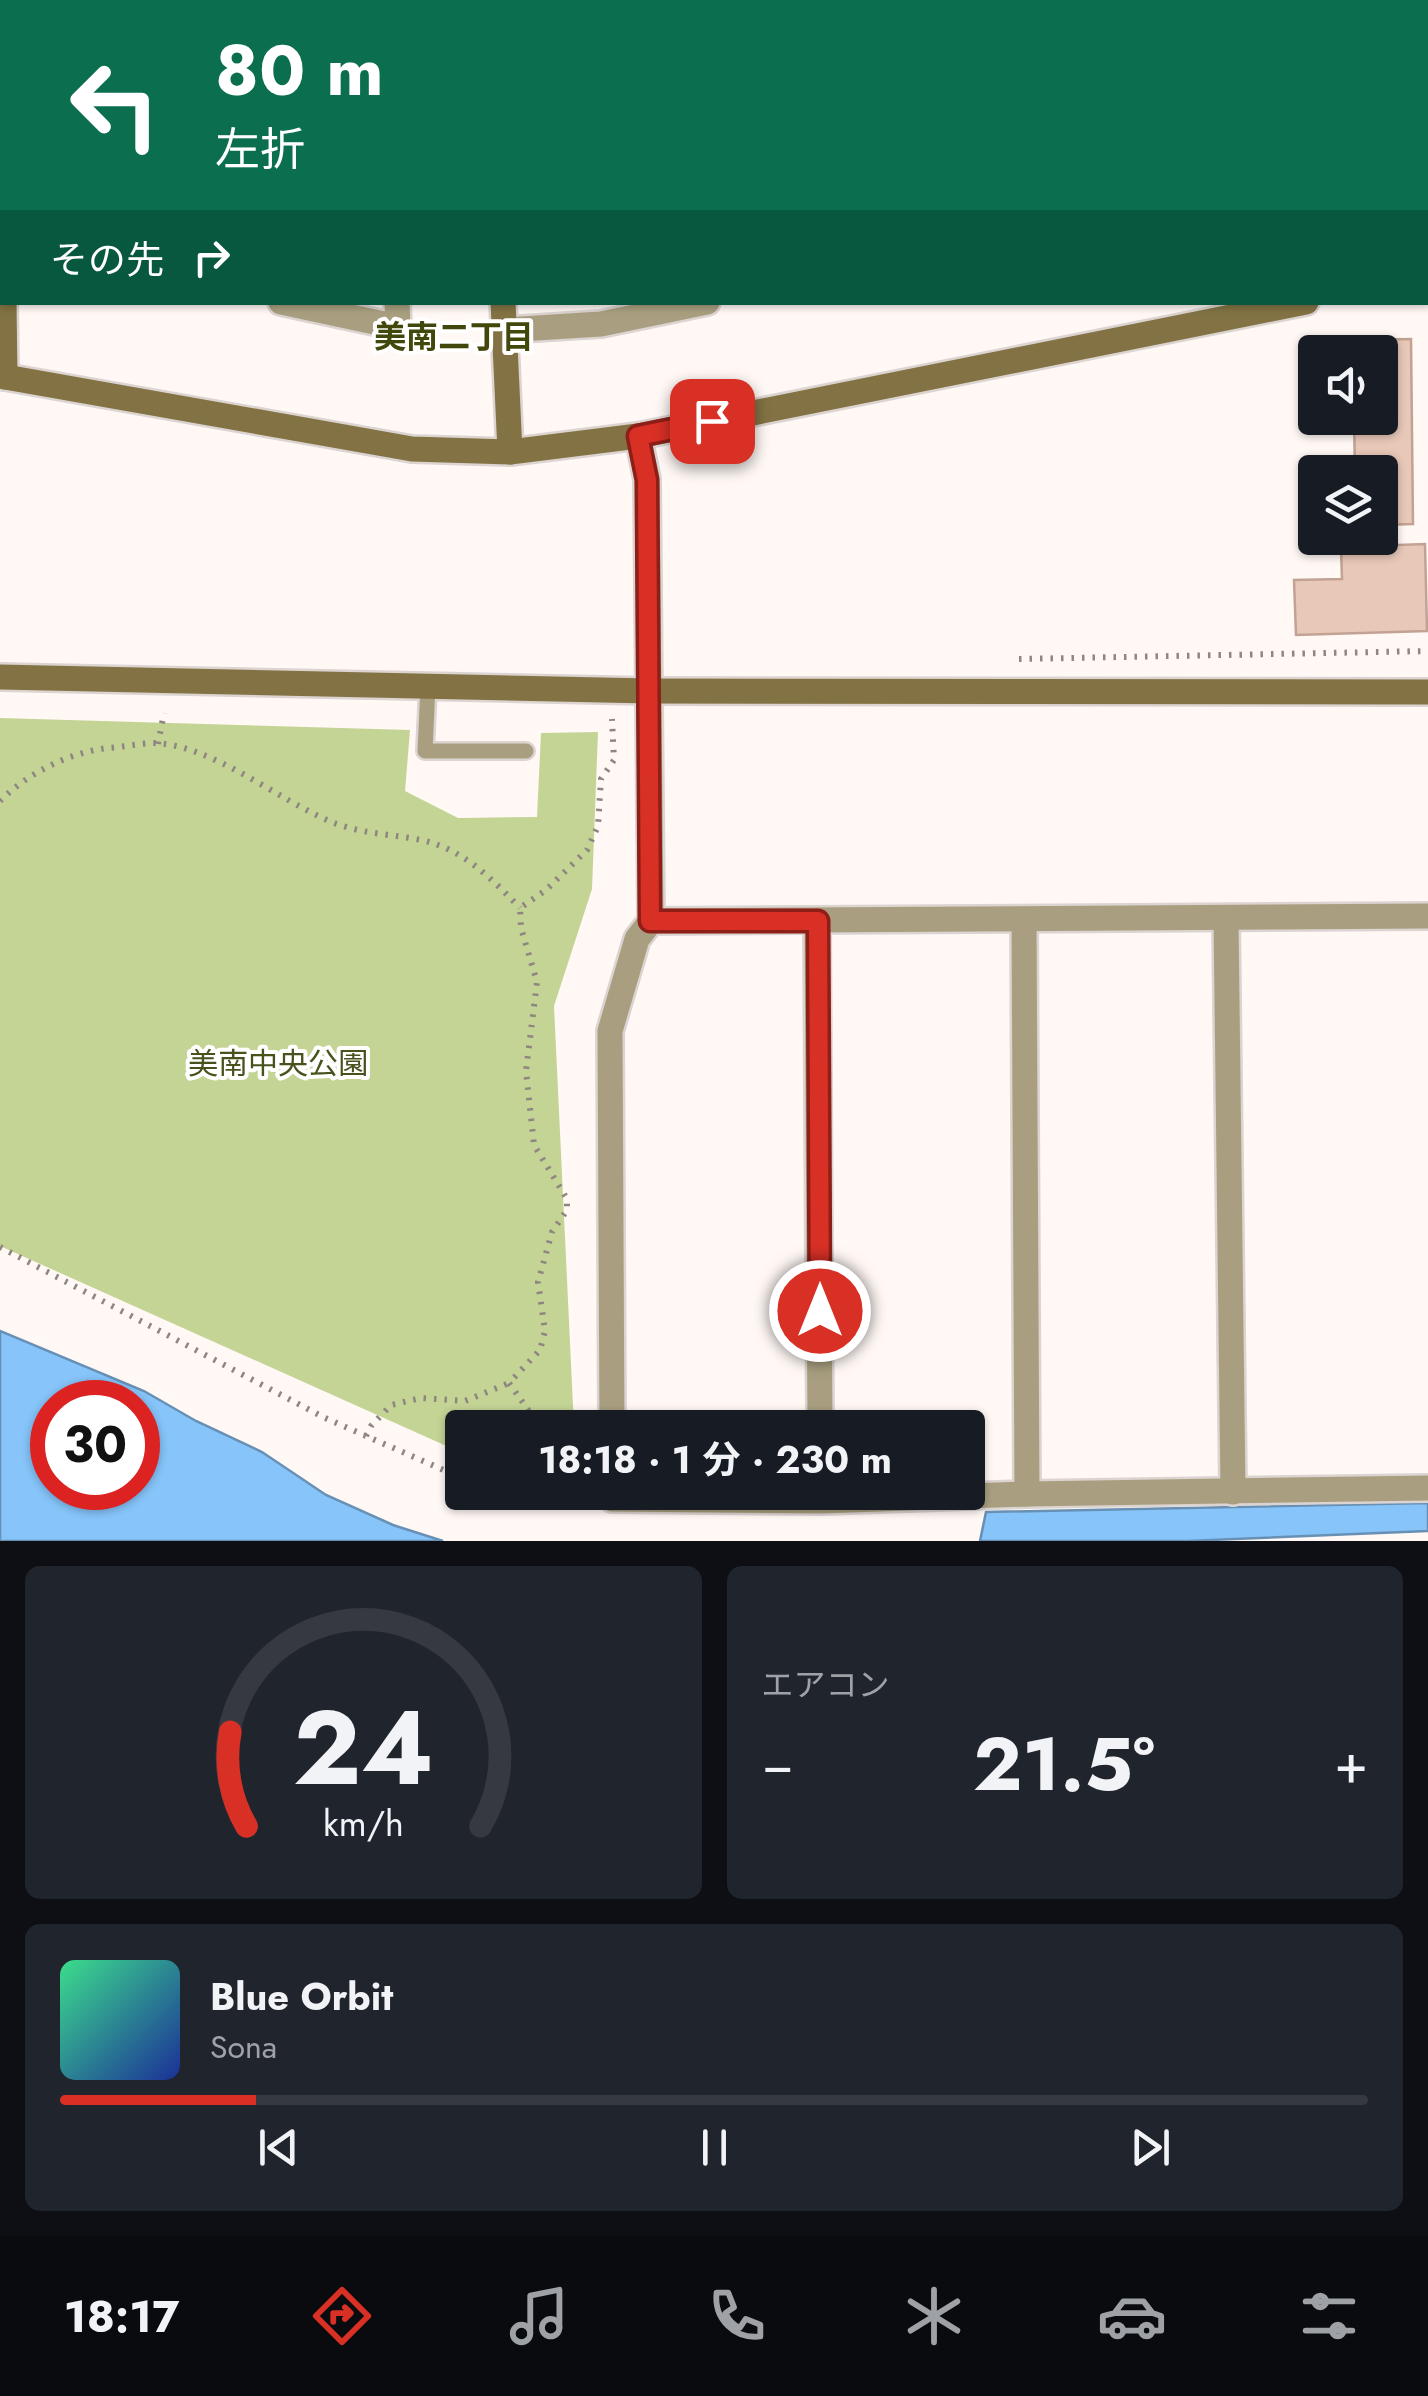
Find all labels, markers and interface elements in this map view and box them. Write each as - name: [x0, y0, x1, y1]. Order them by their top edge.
- text: 80 m: [215, 20, 384, 121]
- icon: left: [50, 40, 180, 170]
- text: 左折: [215, 117, 305, 182]
- icon: right: [184, 230, 239, 285]
- text: その先: [50, 232, 164, 287]
- district label: 美南二丁目: [374, 314, 534, 360]
- map controls: [1298, 335, 1398, 555]
- button: sound: [1298, 335, 1398, 435]
- pin: [670, 379, 755, 464]
- icon: arrive: [685, 394, 740, 449]
- button: layers: [1298, 455, 1398, 555]
- park label: 美南中央公園: [188, 1042, 368, 1085]
- position arrow: [768, 1259, 872, 1363]
- speed limit sign: 30: [30, 1380, 160, 1510]
- text: 18:18 · 1 分 · 230 m: [538, 1432, 892, 1487]
- text: エアコン: [762, 1662, 890, 1708]
- text: 24: [293, 1673, 434, 1823]
- text: 21.5°: [973, 1710, 1155, 1818]
- text: −: [762, 1724, 794, 1804]
- text: +: [1334, 1724, 1368, 1804]
- text: km/h: [323, 1798, 404, 1849]
- text: Blue Orbit: [210, 1969, 393, 2024]
- text: Sona: [210, 2024, 277, 2070]
- icon: previous: [251, 2120, 306, 2175]
- icon: pause: [687, 2120, 742, 2175]
- icon: next: [1123, 2120, 1178, 2175]
- icon: directions: [307, 2281, 377, 2351]
- icon: music: [504, 2281, 574, 2351]
- icon: phone: [702, 2281, 772, 2351]
- icon: climate: [899, 2281, 969, 2351]
- icon: car: [1097, 2281, 1167, 2351]
- icon: filters: [1294, 2281, 1364, 2351]
- text: 18:17: [64, 2284, 179, 2349]

